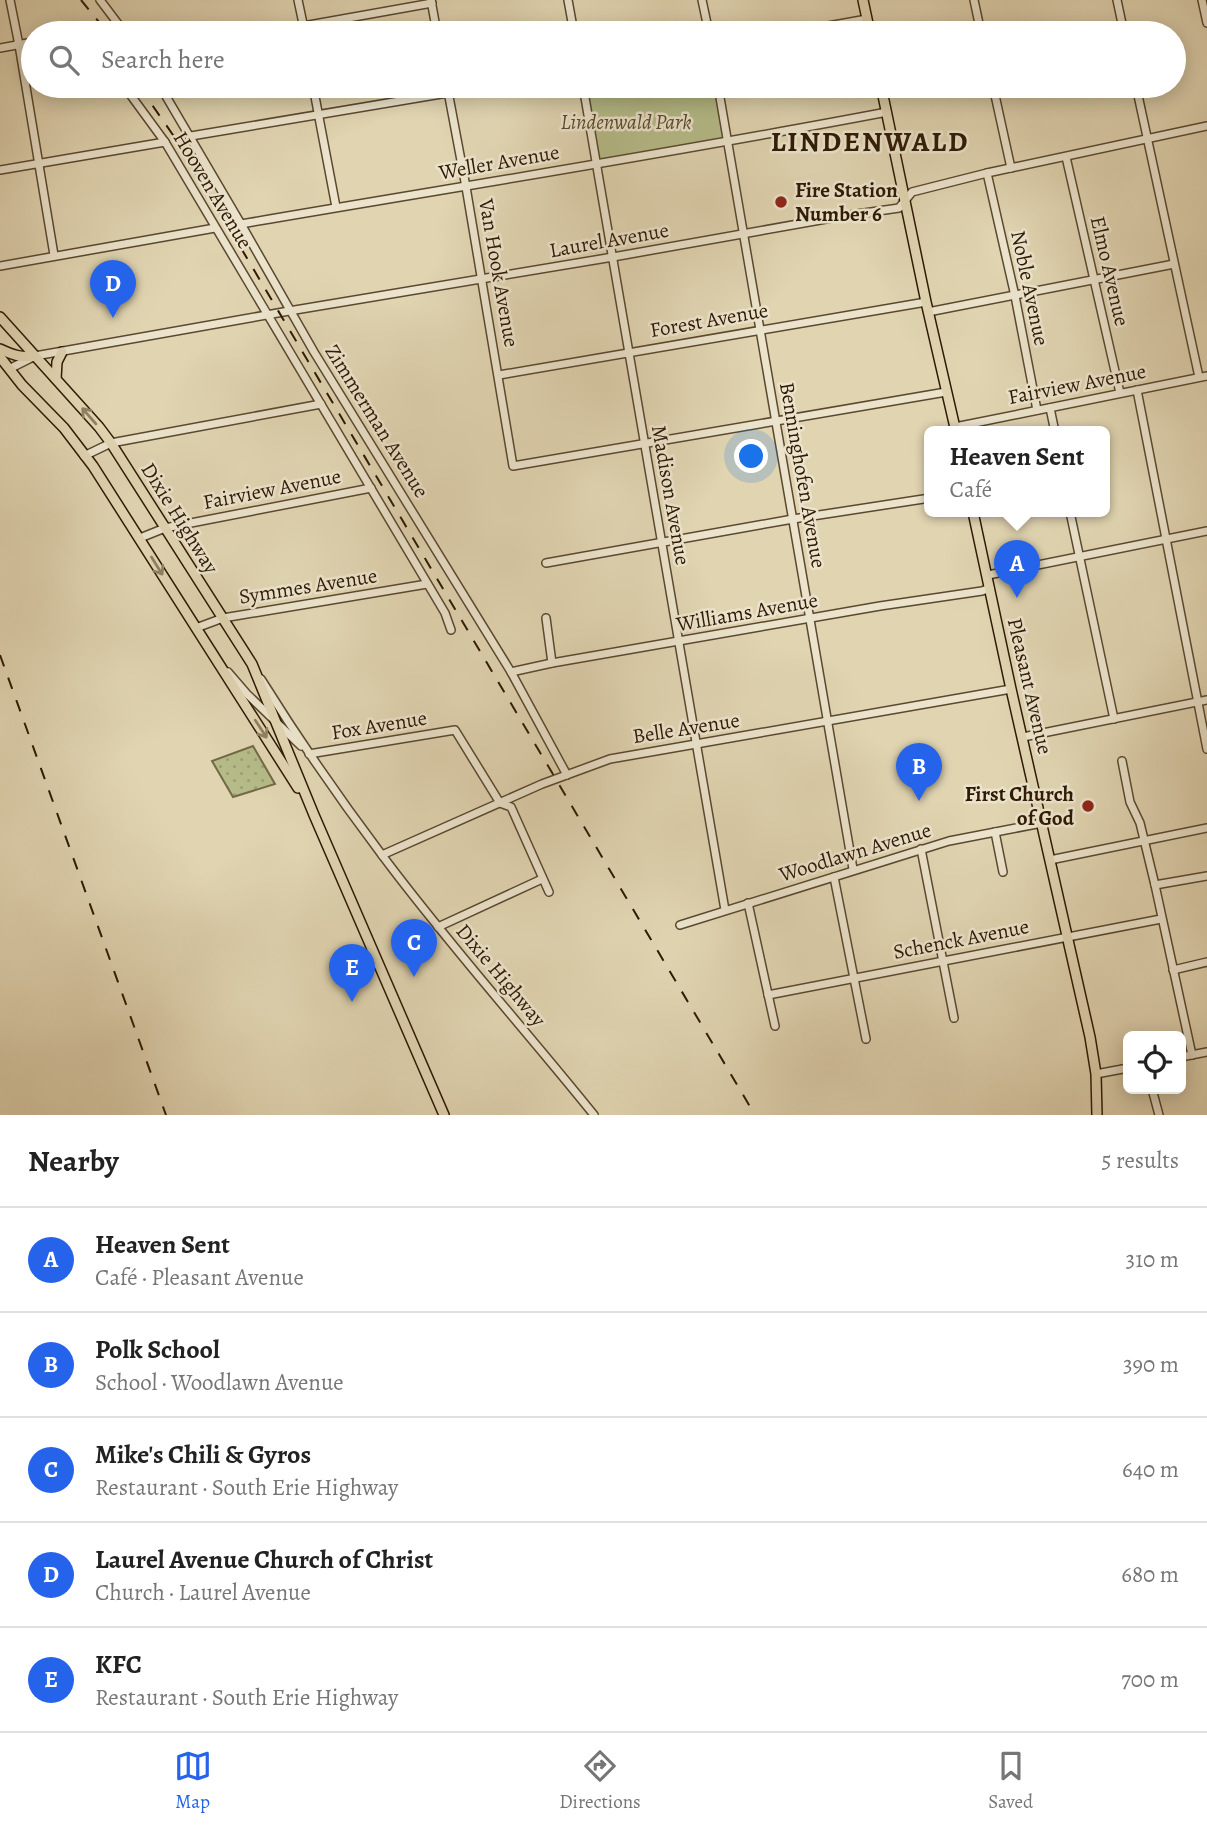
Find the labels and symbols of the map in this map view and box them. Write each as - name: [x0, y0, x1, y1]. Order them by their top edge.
- park label: Lindenwald Park: [560, 108, 692, 136]
- district label: LINDENWALD: [771, 123, 969, 161]
- street label: Hooven Avenue: [167, 126, 259, 254]
- street label: Weller Avenue: [436, 138, 561, 187]
- place label: Fire Station Number 6: [795, 176, 898, 228]
- marker: Fire Station Number 6: [773, 194, 789, 210]
- street label: Van Hook Avenue: [472, 196, 526, 349]
- street label: Elmo Avenue: [1084, 213, 1136, 329]
- street label: Laurel Avenue: [547, 216, 671, 264]
- street label: Noble Avenue: [1004, 228, 1056, 348]
- pin: D: [90, 260, 136, 318]
- street label: Forest Avenue: [648, 296, 770, 344]
- street label: Zimmerman Avenue: [319, 339, 435, 503]
- street label: Fairview Avenue: [1006, 357, 1148, 411]
- street label: Benninghofen Avenue: [773, 380, 833, 570]
- one-way arrow: [81, 408, 98, 425]
- street label: Madison Avenue: [645, 423, 697, 567]
- your location: [734, 439, 768, 473]
- street label: Dixie Highway: [135, 457, 226, 579]
- street label: Fairview Avenue: [201, 462, 343, 516]
- pin: A: [994, 540, 1040, 598]
- one-way arrow: [151, 555, 165, 575]
- street label: Symmes Avenue: [237, 561, 379, 611]
- street label: Williams Avenue: [673, 586, 820, 638]
- street label: Pleasant Avenue: [1001, 615, 1059, 757]
- street label: Fox Avenue: [329, 704, 429, 746]
- street label: Belle Avenue: [630, 706, 742, 750]
- one-way arrow: [254, 719, 268, 739]
- pin: B: [896, 743, 942, 801]
- place label: First Church of God: [965, 780, 1075, 832]
- marker: First Church of God: [1080, 798, 1096, 814]
- street label: Woodlawn Avenue: [775, 816, 935, 889]
- street label: Schenck Avenue: [891, 912, 1031, 966]
- street label: Dixie Highway: [450, 918, 553, 1033]
- pin: C: [391, 919, 437, 977]
- pin: E: [329, 944, 375, 1002]

